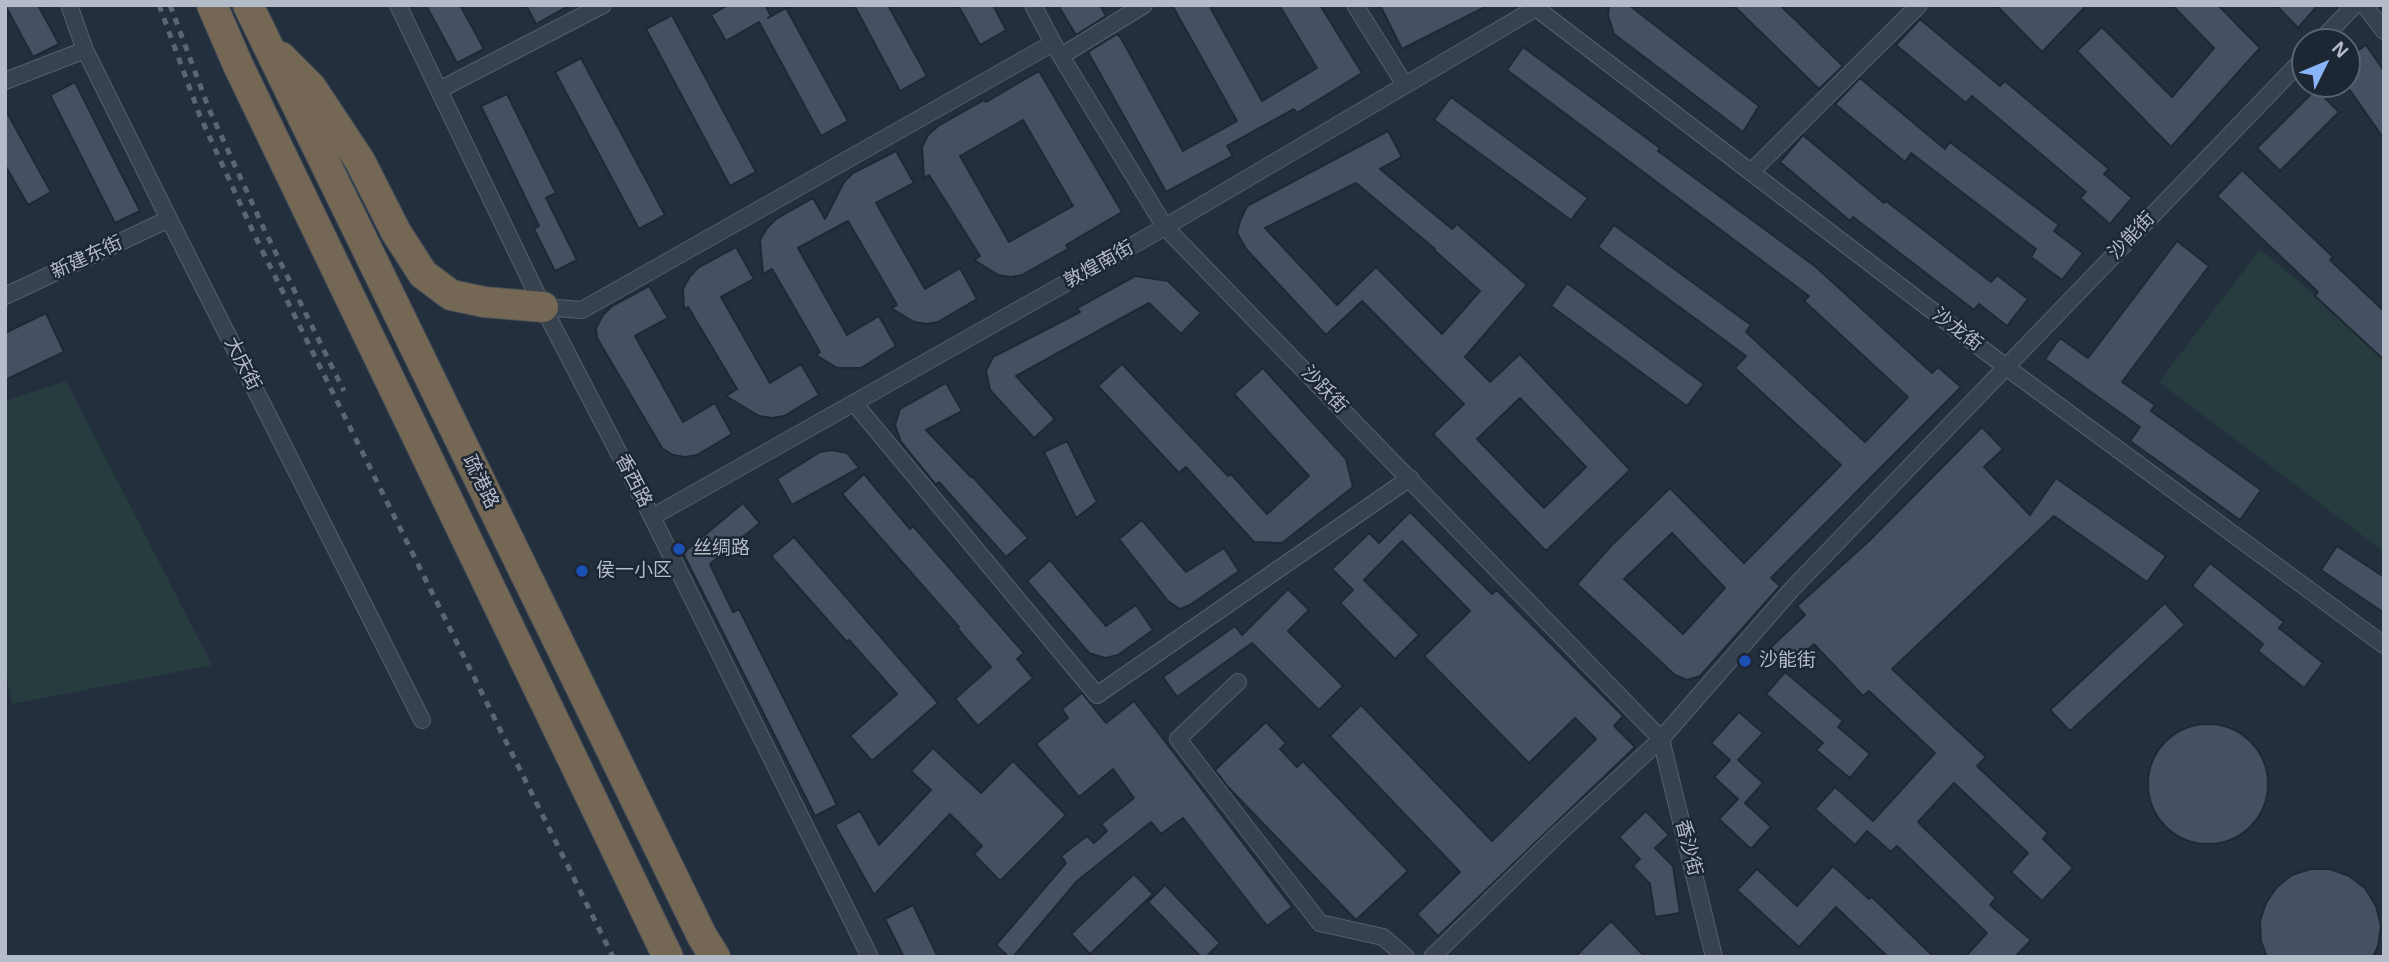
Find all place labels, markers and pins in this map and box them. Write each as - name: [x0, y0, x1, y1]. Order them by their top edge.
- place label: 丝绸路: [693, 538, 750, 560]
- marker: 丝绸路: [671, 541, 687, 557]
- place label: 侯一小区: [596, 560, 672, 582]
- marker: 侯一小区: [574, 563, 590, 579]
- place label: 沙能街: [1759, 650, 1816, 672]
- marker: 沙能街: [1737, 653, 1753, 669]

